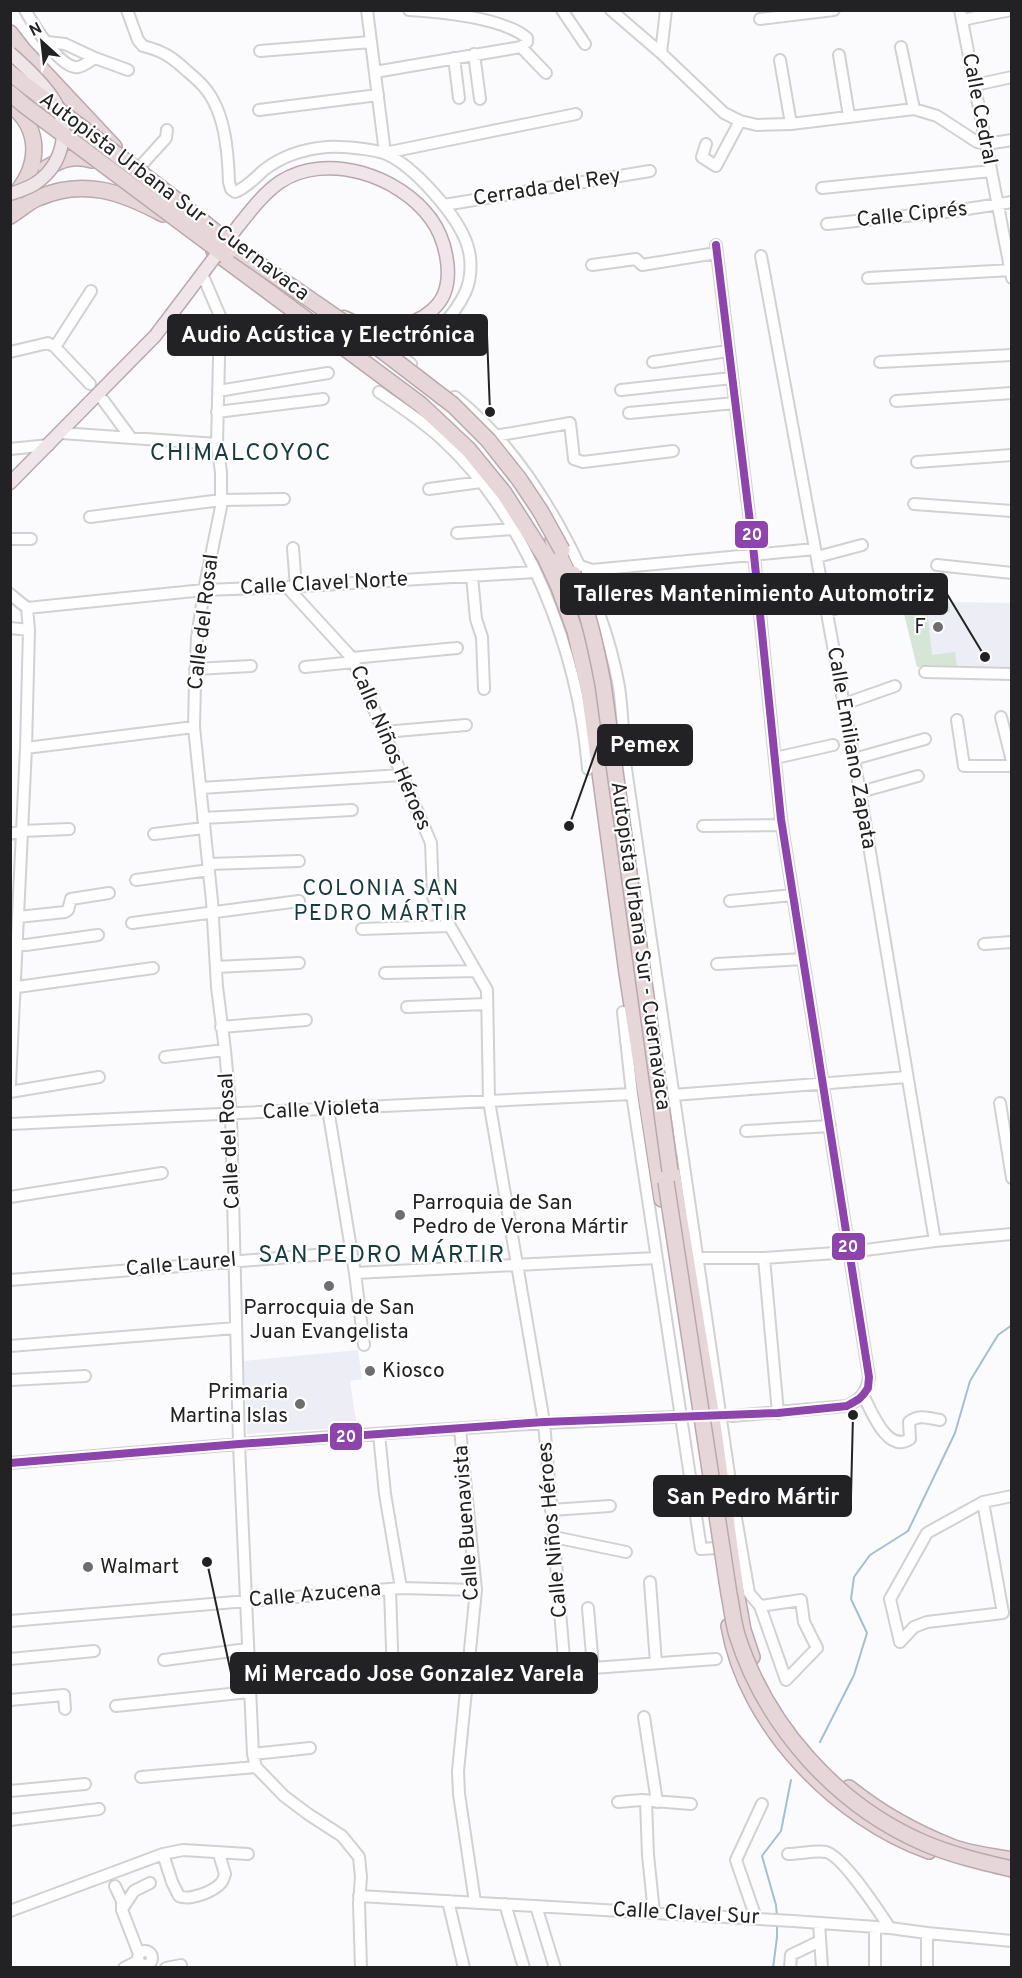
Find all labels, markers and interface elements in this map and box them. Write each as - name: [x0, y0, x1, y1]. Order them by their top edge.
- north arrow: [12, 12, 72, 72]
- text: N: [26, 19, 46, 42]
- street label: Calle Cedral: [955, 51, 1003, 167]
- street label: Autopista Urbana Sur - Cuernavaca: [33, 86, 315, 308]
- street label: Cerrada del Rey: [471, 163, 623, 213]
- street label: Calle Ciprés: [855, 196, 969, 234]
- callout: Audio Acústica y Electrónica: [168, 315, 487, 355]
- text: Audio Acústica y Electrónica: [181, 323, 475, 350]
- district label: CHIMALCOYOC: [150, 439, 332, 469]
- line badge: 20: [734, 520, 769, 549]
- text: 20: [742, 526, 762, 546]
- street label: Calle del Rosal: [182, 553, 226, 691]
- street label: Calle Clavel Norte: [239, 566, 409, 602]
- callout: Talleres Mantenimiento Automotriz: [561, 574, 947, 614]
- text: Talleres Mantenimiento Automotriz: [573, 582, 935, 609]
- place label: F: [914, 614, 926, 641]
- marker: F: [931, 620, 945, 634]
- street label: Calle Emiliano Zapata: [820, 645, 882, 851]
- street label: Calle Niños Héroes: [343, 661, 437, 835]
- callout: Pemex: [598, 725, 692, 765]
- text: Pemex: [610, 733, 680, 760]
- street label: Autopista Urbana Sur - Cuernavaca: [604, 780, 676, 1112]
- district label: COLONIA SAN PEDRO MÁRTIR: [293, 876, 469, 928]
- street label: Calle del Rosal: [213, 1072, 247, 1210]
- street label: Calle Violeta: [262, 1093, 380, 1127]
- place label: Parroquia de San Pedro de Verona Mártir: [412, 1190, 628, 1241]
- marker: Parroquia de San Pedro de Verona Mártir: [393, 1208, 407, 1222]
- line badge: 20: [831, 1232, 866, 1261]
- text: 20: [838, 1238, 858, 1258]
- district label: SAN PEDRO MÁRTIR: [258, 1239, 506, 1271]
- street label: Calle Laurel: [124, 1247, 238, 1283]
- marker: Parrocquia de San Juan Evangelista: [322, 1279, 336, 1293]
- place label: Parrocquia de San Juan Evangelista: [243, 1295, 415, 1346]
- place label: Kiosco: [382, 1358, 445, 1385]
- marker: Kiosco: [363, 1364, 377, 1378]
- place label: Primaria Martina Islas: [169, 1379, 288, 1430]
- marker: Primaria Martina Islas: [293, 1397, 307, 1411]
- line badge: 20: [329, 1422, 363, 1451]
- text: 20: [336, 1428, 356, 1448]
- street label: Calle Niños Héroes: [532, 1441, 574, 1619]
- street label: Calle Buenavista: [448, 1444, 486, 1602]
- callout: San Pedro Mártir: [654, 1476, 851, 1516]
- text: San Pedro Mártir: [666, 1485, 840, 1512]
- place label: Walmart: [100, 1554, 179, 1581]
- marker: Walmart: [81, 1560, 95, 1574]
- street label: Calle Azucena: [248, 1576, 382, 1614]
- callout: Mi Mercado Jose Gonzalez Varela: [231, 1653, 597, 1693]
- text: Mi Mercado Jose Gonzalez Varela: [244, 1662, 584, 1689]
- street label: Calle Clavel Sur: [612, 1897, 760, 1931]

